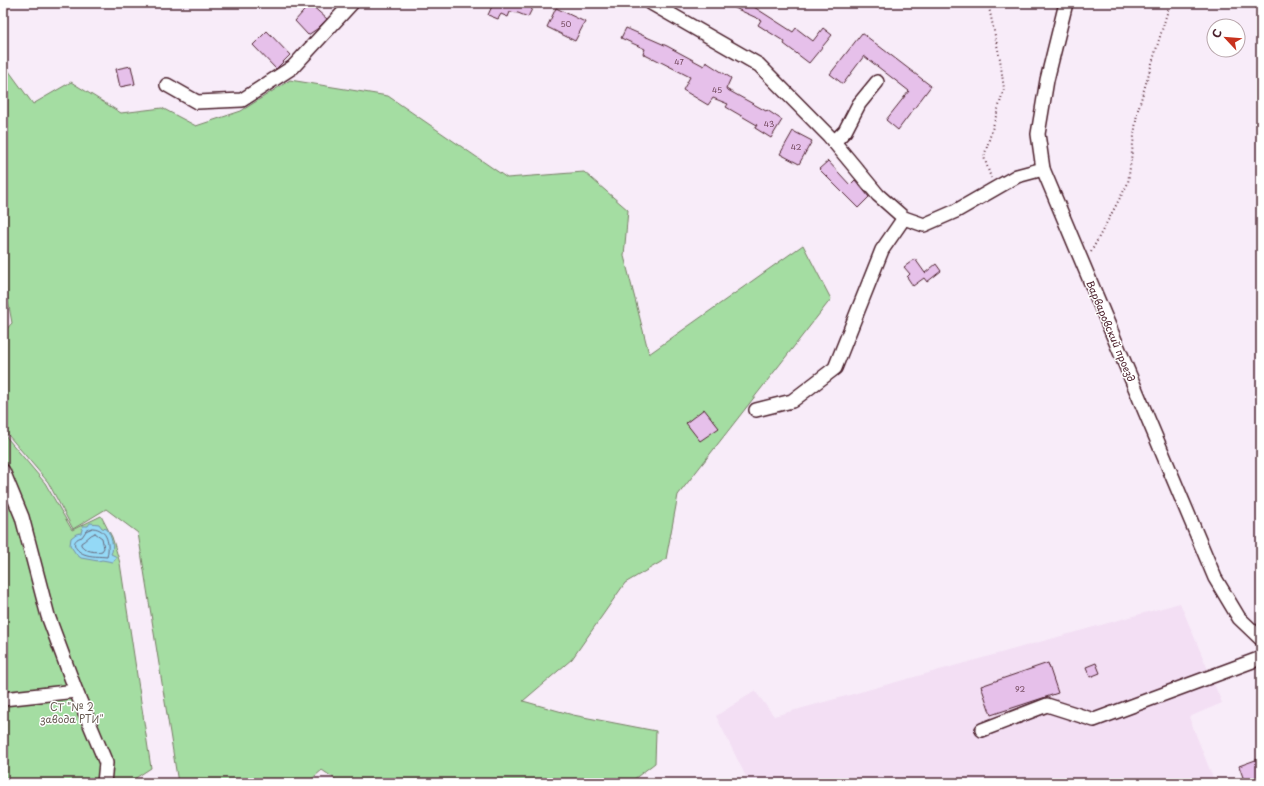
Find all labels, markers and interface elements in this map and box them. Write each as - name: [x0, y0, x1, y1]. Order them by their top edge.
- house number: 50: [561, 18, 572, 30]
- north arrow: [1206, 18, 1246, 58]
- text: С: [1207, 26, 1226, 41]
- house number: 47: [674, 56, 684, 68]
- house number: 45: [712, 84, 722, 96]
- house number: 43: [764, 118, 774, 130]
- house number: 42: [791, 141, 802, 153]
- street label: Варваровский проезд: [1083, 278, 1140, 384]
- house number: 92: [1015, 683, 1025, 695]
- park label: СТ "№ 2 завода РТИ": [39, 699, 104, 726]

